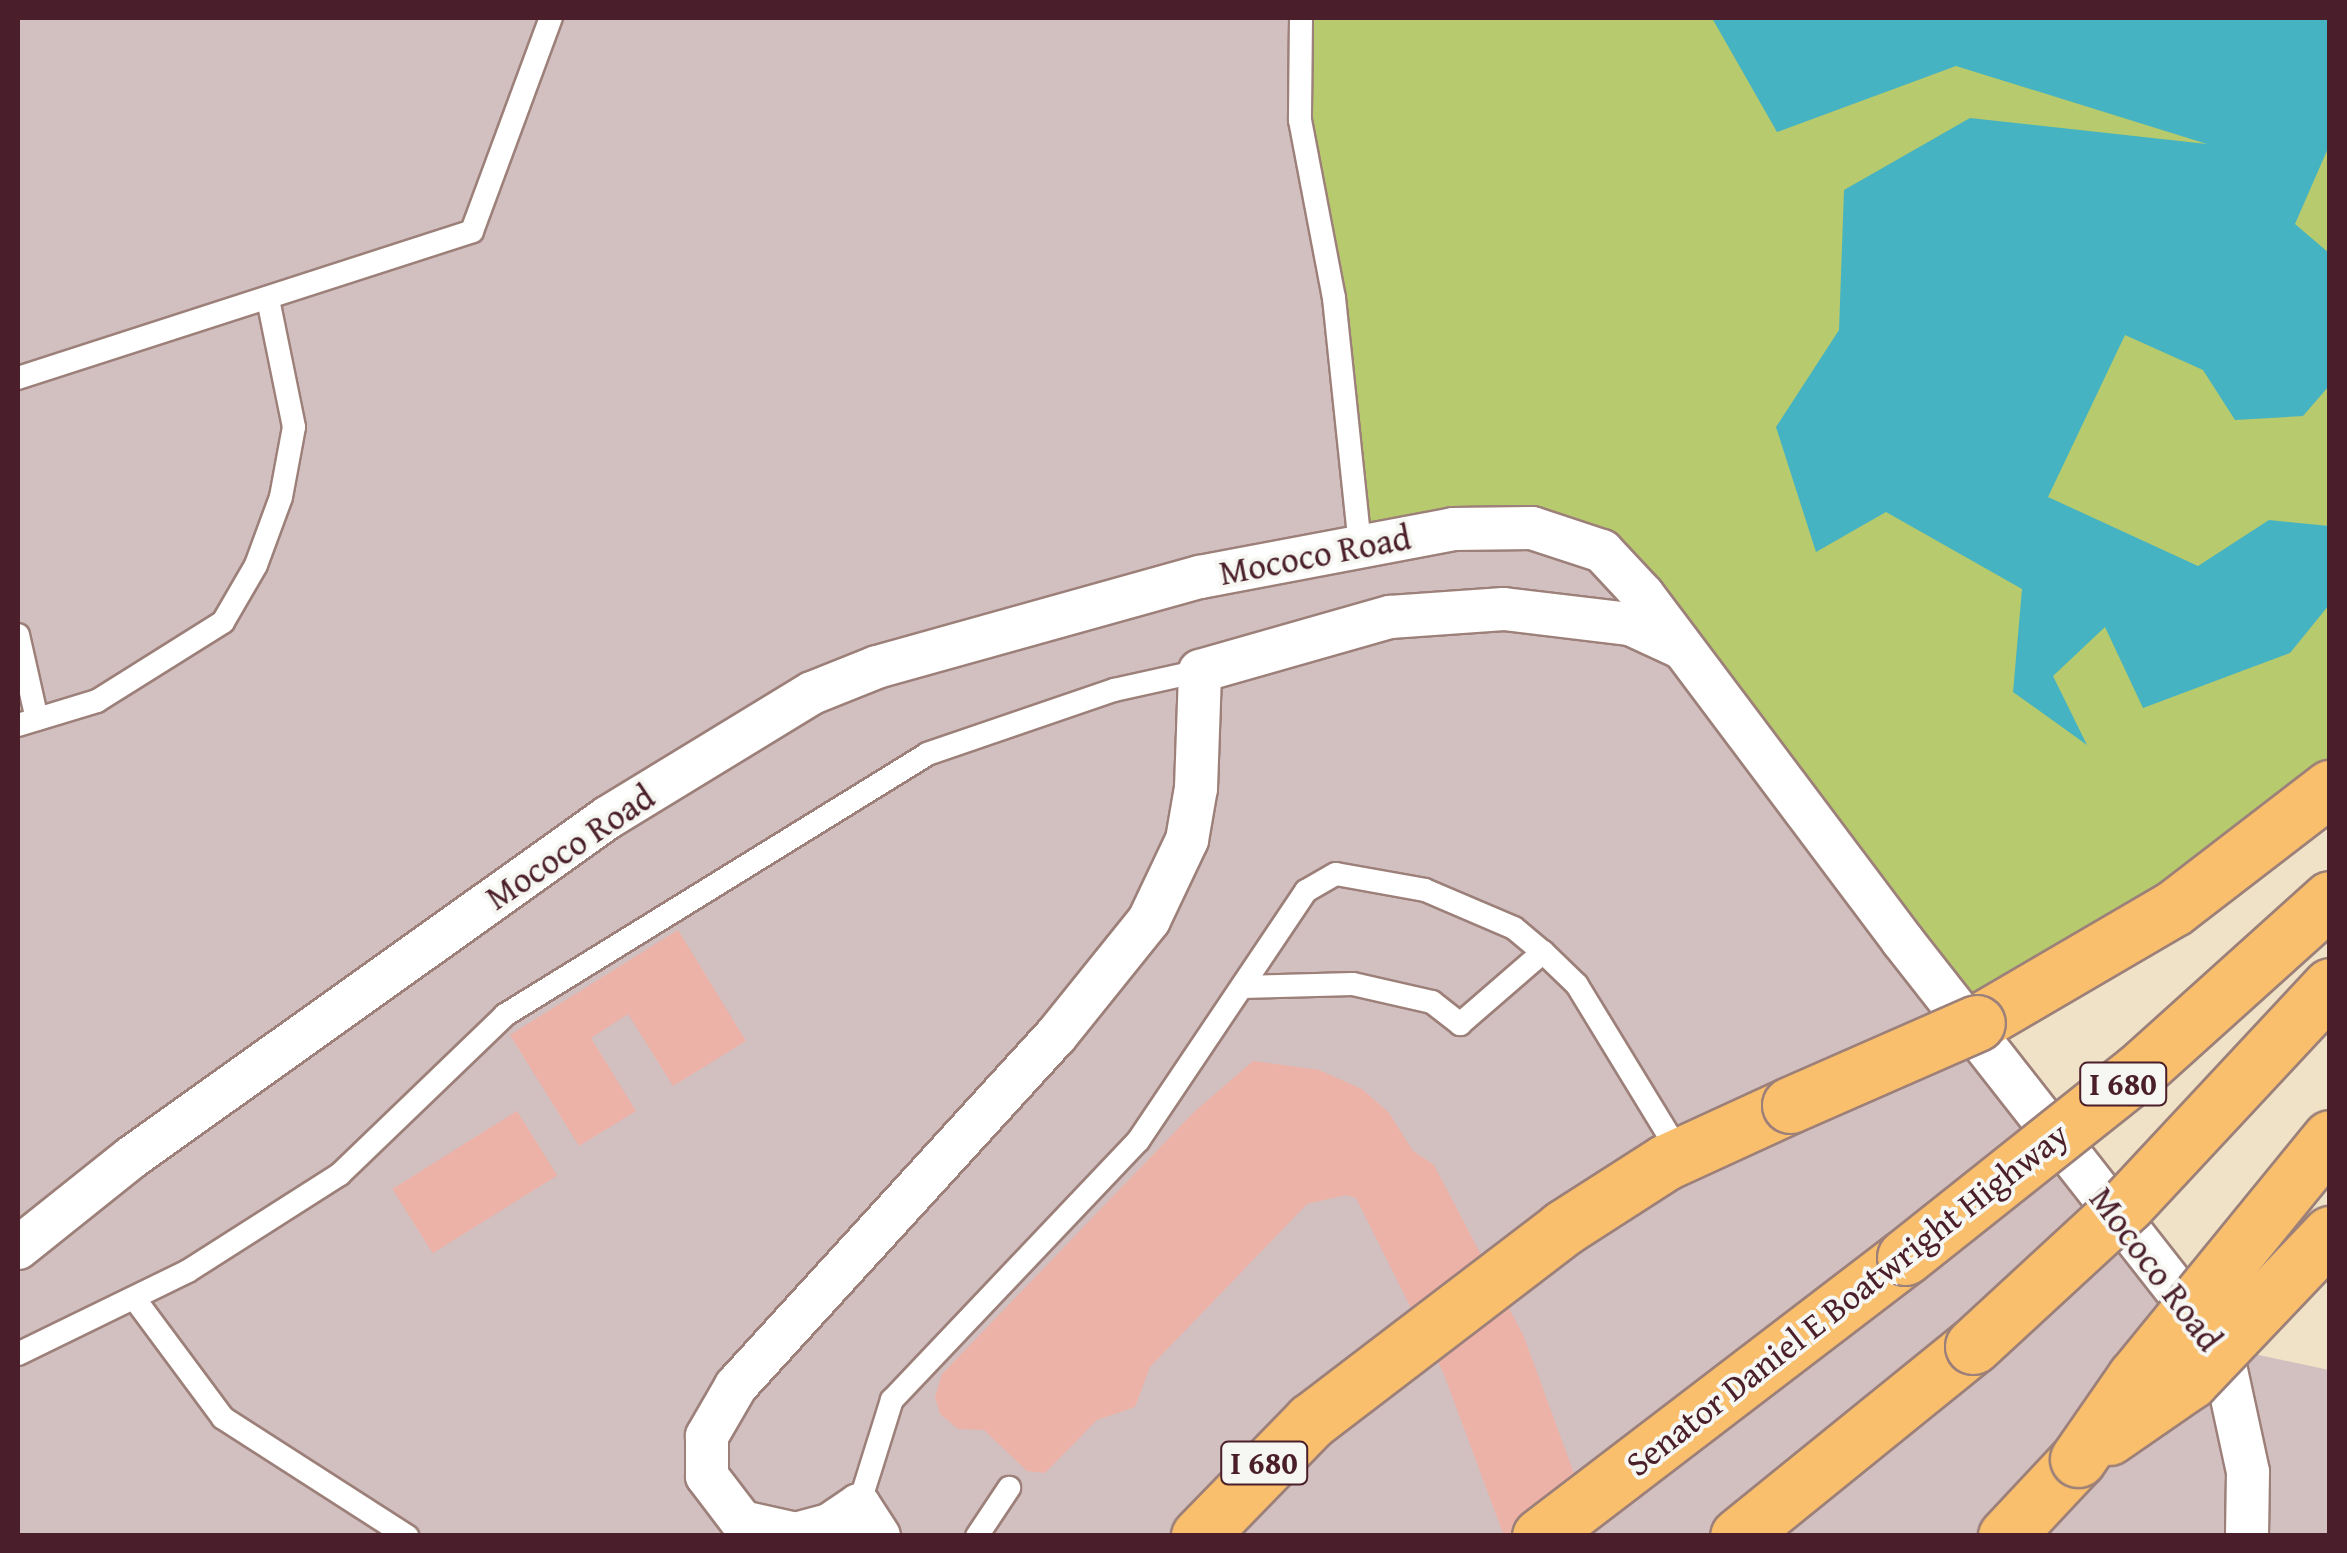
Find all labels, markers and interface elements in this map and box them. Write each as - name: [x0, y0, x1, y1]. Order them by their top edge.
- street label: Mococo Road: [1216, 516, 1414, 594]
- street label: Mococo Road: [478, 775, 662, 919]
- road number: I 680: [2078, 1057, 2168, 1111]
- street label: Senator Daniel E Boatwright Highway: [1617, 1113, 2077, 1485]
- street label: Mococo Road: [2081, 1179, 2231, 1359]
- road number: I 680: [1219, 1436, 1309, 1490]

